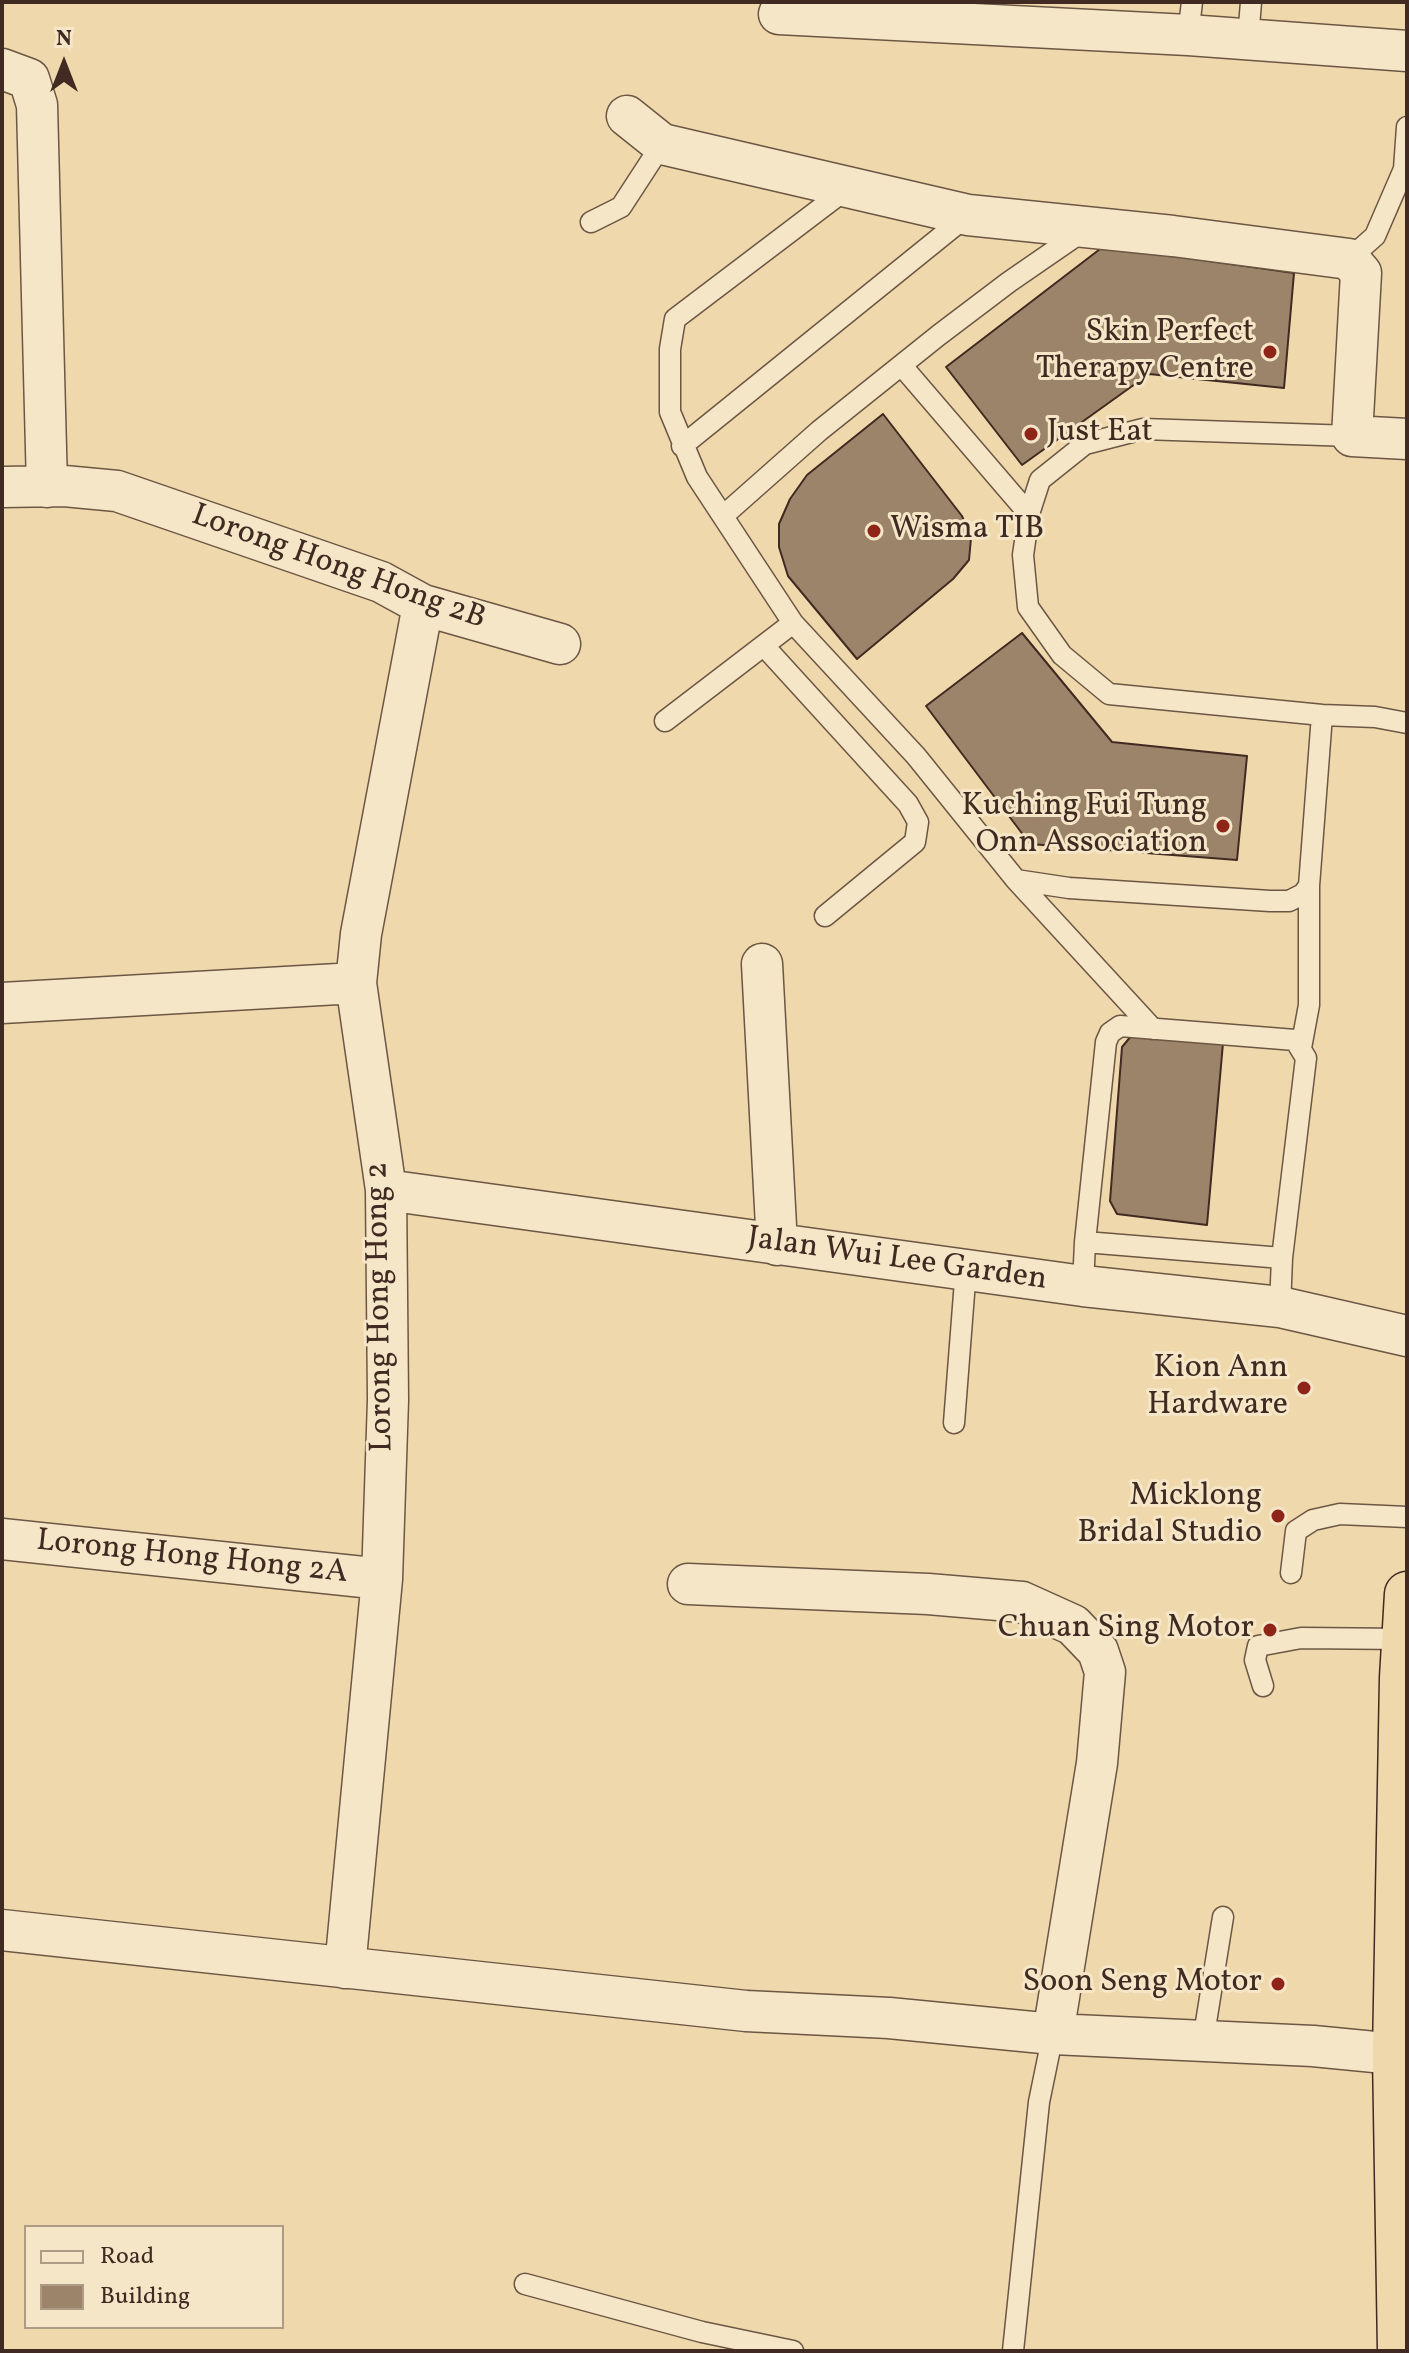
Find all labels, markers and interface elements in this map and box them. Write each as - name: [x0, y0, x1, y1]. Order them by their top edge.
- north arrow: [24, 24, 104, 104]
- text: N: [56, 24, 72, 55]
- place label: Skin Perfect Therapy Centre: [1036, 315, 1254, 390]
- marker: Skin Perfect Therapy Centre: [1261, 343, 1279, 361]
- place label: Just Eat: [1047, 415, 1153, 453]
- marker: Just Eat: [1022, 425, 1040, 443]
- street label: Lorong Hong Hong 2B: [186, 498, 490, 640]
- place label: Wisma TIB: [890, 512, 1044, 550]
- marker: Wisma TIB: [865, 522, 883, 540]
- place label: Kuching Fui Tung Onn Association: [961, 789, 1207, 864]
- marker: Kuching Fui Tung Onn Association: [1214, 817, 1232, 835]
- street label: Lorong Hong Hong 2: [360, 1162, 404, 1452]
- street label: Jalan Wui Lee Garden: [745, 1221, 1049, 1301]
- place label: Kion Ann Hardware: [1147, 1351, 1288, 1426]
- marker: Kion Ann Hardware: [1295, 1379, 1313, 1397]
- place label: Micklong Bridal Studio: [1077, 1479, 1262, 1554]
- marker: Micklong Bridal Studio: [1269, 1507, 1287, 1525]
- street label: Lorong Hong Hong 2A: [34, 1524, 350, 1594]
- place label: Chuan Sing Motor: [998, 1611, 1254, 1649]
- marker: Chuan Sing Motor: [1261, 1621, 1279, 1639]
- place label: Soon Seng Motor: [1023, 1965, 1262, 2003]
- marker: Soon Seng Motor: [1269, 1975, 1287, 1993]
- legend: [24, 2225, 284, 2329]
- text: Road: [100, 2240, 154, 2274]
- text: Building: [100, 2280, 190, 2314]

